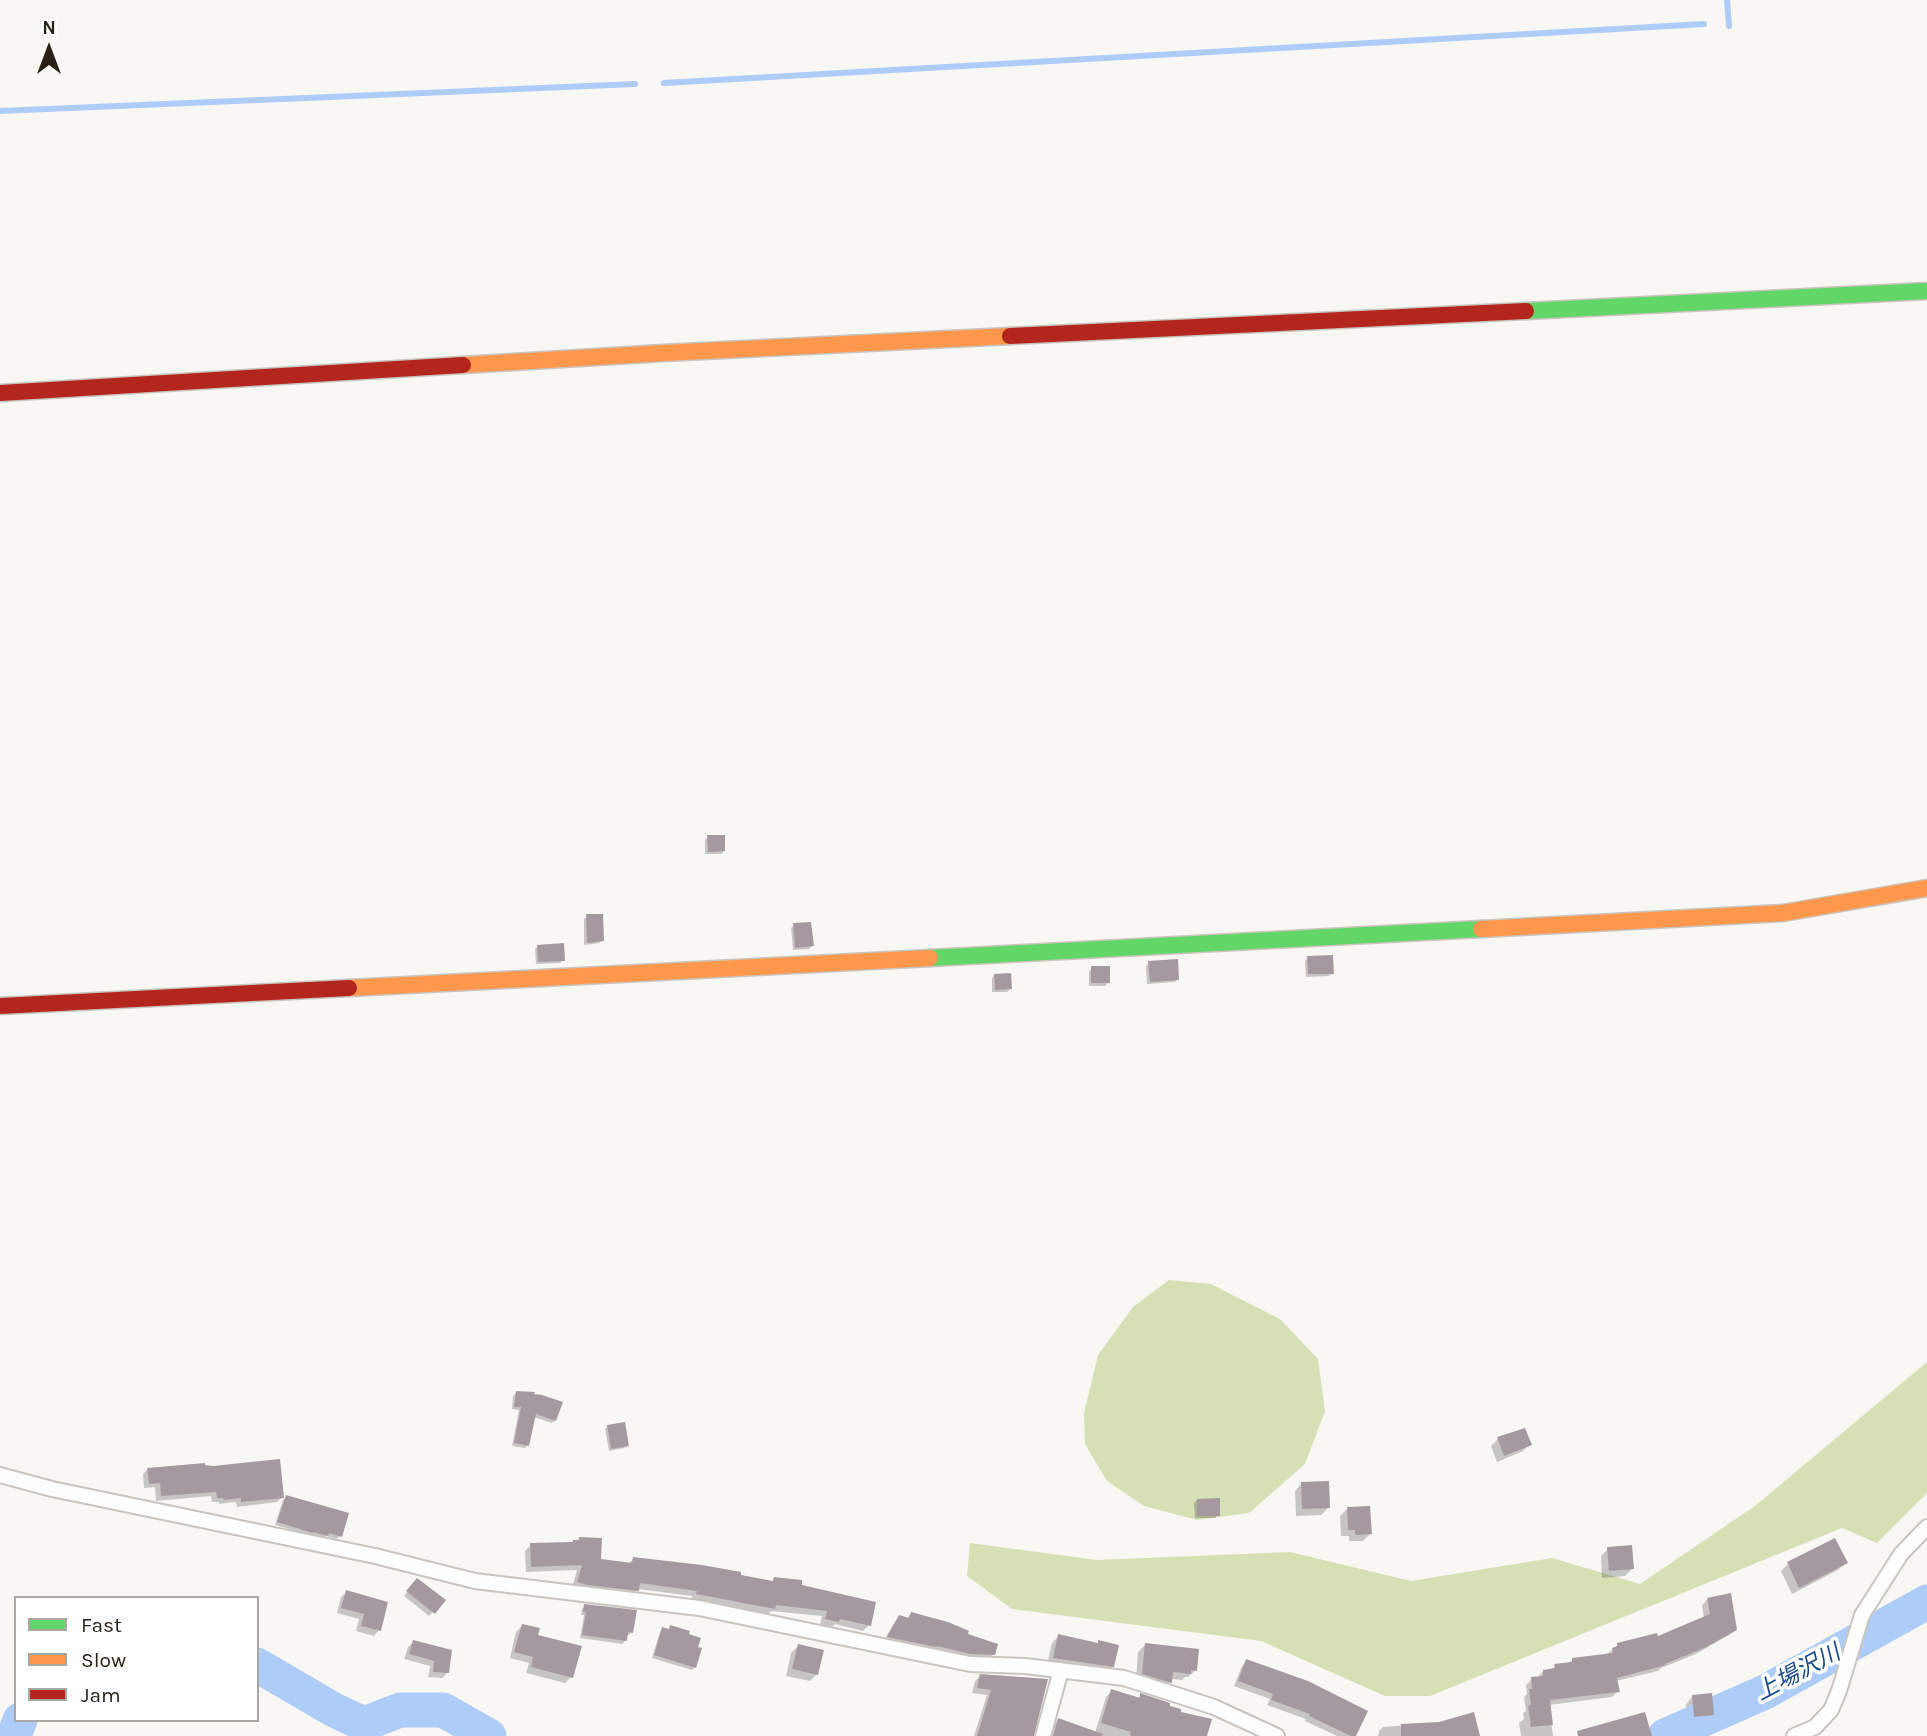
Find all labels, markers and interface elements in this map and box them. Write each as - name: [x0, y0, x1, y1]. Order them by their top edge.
- north arrow: [14, 14, 84, 84]
- text: N: [42, 17, 56, 39]
- legend: [14, 1596, 259, 1722]
- text: Fast: [81, 1613, 122, 1637]
- water label: 上場沢川: [1751, 1639, 1845, 1707]
- text: Slow: [81, 1648, 126, 1672]
- text: Jam: [81, 1683, 121, 1707]

